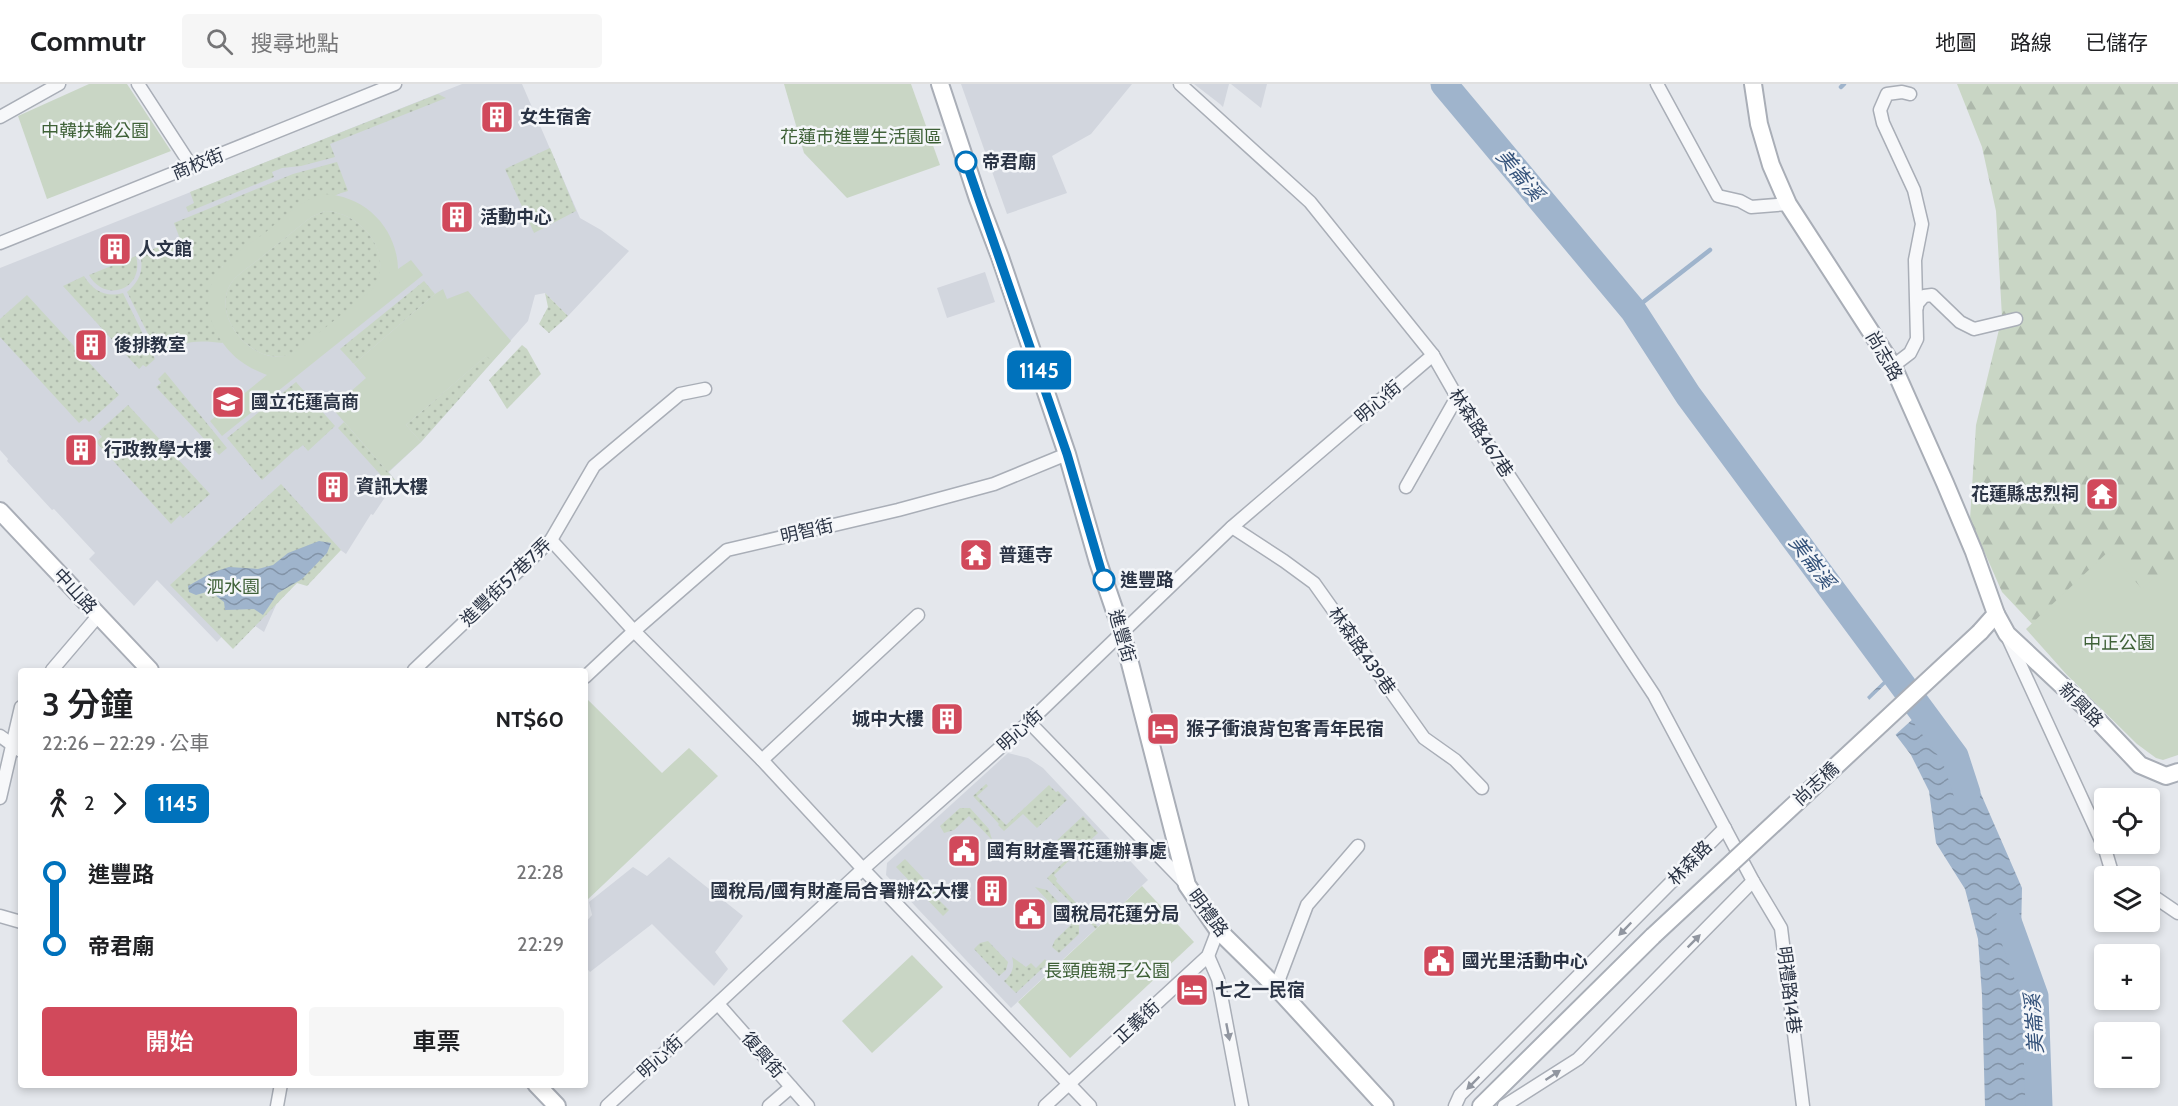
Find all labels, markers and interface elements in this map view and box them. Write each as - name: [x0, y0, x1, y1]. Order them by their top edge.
- search box: [182, 14, 602, 68]
- text: Commutr: [30, 24, 146, 58]
- icon: search: [203, 25, 236, 58]
- text: 搜尋地點: [251, 30, 339, 57]
- text: 地圖: [1935, 30, 1977, 55]
- text: 路線: [2010, 30, 2052, 55]
- text: 已儲存: [2085, 30, 2148, 55]
- building icon: 女生宿舍: [479, 99, 515, 135]
- place label: 女生宿舍: [520, 106, 592, 128]
- park label: 中韓扶輪公園: [41, 120, 149, 142]
- park label: 花蓮市進豐生活園區: [780, 126, 942, 148]
- street label: 商校街: [169, 144, 227, 184]
- water label: 美崙溪: [1492, 144, 1550, 208]
- marker: 帝君廟: [955, 151, 977, 173]
- place label: 帝君廟: [982, 151, 1036, 173]
- building icon: 活動中心: [439, 199, 475, 235]
- place label: 活動中心: [480, 206, 552, 228]
- building icon: 人文館: [97, 231, 133, 267]
- place label: 人文館: [138, 238, 192, 260]
- building icon: 後排教室: [73, 327, 109, 363]
- street label: 尚志路: [1861, 327, 1907, 385]
- place label: 後排教室: [114, 334, 186, 356]
- line badge: 1145: [997, 350, 1081, 390]
- text: 1145: [1019, 358, 1059, 383]
- street label: 明心街: [1350, 376, 1406, 428]
- school or university icon: 國立花蓮高商: [210, 384, 246, 420]
- street label: 林森路467巷: [1444, 384, 1518, 482]
- place label: 國立花蓮高商: [251, 391, 359, 413]
- building icon: 行政教學大樓: [63, 432, 99, 468]
- place label: 行政教學大樓: [104, 439, 212, 461]
- building icon: 資訊大樓: [315, 469, 351, 505]
- place label: 資訊大樓: [356, 476, 428, 498]
- temple icon: 花蓮縣忠烈祠: [2084, 476, 2120, 512]
- place label: 花蓮縣忠烈祠: [1971, 483, 2079, 505]
- street label: 明智街: [778, 514, 836, 548]
- water label: 美崙溪: [1784, 531, 1841, 596]
- street label: 進豐街57巷7弄: [456, 533, 556, 631]
- temple icon: 普蓮寺: [958, 537, 994, 573]
- place label: 普蓮寺: [999, 544, 1053, 566]
- street label: 中山路: [49, 564, 101, 618]
- marker: 進豐路: [1093, 569, 1115, 591]
- place label: 進豐路: [1120, 569, 1174, 591]
- park label: 泗水園: [206, 576, 260, 598]
- street label: 林森路439巷: [1324, 603, 1400, 699]
- street label: 進豐街: [1104, 607, 1140, 665]
- park label: 中正公園: [2083, 632, 2155, 654]
- street label: 新興路: [2054, 678, 2108, 732]
- text: 3 分鐘: [42, 684, 133, 724]
- building icon: 城中大樓: [929, 701, 965, 737]
- street label: 明心街: [993, 704, 1047, 756]
- text: NT$60: [496, 706, 564, 733]
- place label: 城中大樓: [852, 708, 924, 730]
- hotel icon: 猴子衝浪背包客青年民宿: [1145, 711, 1181, 747]
- place label: 猴子衝浪背包客青年民宿: [1186, 718, 1384, 740]
- text: 22:26 – 22:29 · 公車: [42, 731, 210, 755]
- street label: 尚志橋: [1789, 758, 1843, 810]
- icon: walk: [42, 787, 75, 820]
- icon: forward: [103, 787, 136, 820]
- map controls: [2094, 788, 2160, 1088]
- button: locate: [2094, 788, 2160, 854]
- text: 2: [84, 791, 94, 815]
- text: 1145: [157, 791, 197, 816]
- public building icon: 國有財產署花蓮辦事處: [946, 833, 982, 869]
- street label: 林森路: [1663, 836, 1717, 890]
- place label: 國有財產署花蓮辦事處: [987, 840, 1167, 862]
- text: 22:28: [516, 860, 564, 884]
- text: 進豐路: [88, 861, 154, 888]
- button: layers: [2094, 866, 2160, 932]
- building icon: 國稅局/國有財產局合署辦公大樓: [974, 873, 1010, 909]
- place label: 國稅局/國有財產局合署辦公大樓: [711, 880, 969, 902]
- street label: 明禮路: [1183, 885, 1233, 941]
- public building icon: 國稅局花蓮分局: [1012, 896, 1048, 932]
- place label: 國稅局花蓮分局: [1053, 903, 1179, 925]
- one-way arrow: [1618, 922, 1632, 937]
- text: 22:29: [517, 932, 564, 956]
- text: 帝君廟: [88, 933, 154, 960]
- one-way arrow: [1687, 934, 1701, 948]
- public building icon: 國光里活動中心: [1421, 943, 1457, 979]
- button: +: [2094, 944, 2160, 1010]
- street label: 明禮路14巷: [1773, 945, 1805, 1035]
- place label: 國光里活動中心: [1462, 950, 1588, 972]
- park label: 長頸鹿親子公園: [1044, 960, 1170, 982]
- hotel icon: 七之一民宿: [1174, 972, 1210, 1008]
- place label: 七之一民宿: [1215, 979, 1305, 1001]
- water label: 美崙溪: [2020, 990, 2048, 1055]
- street label: 正義街: [1110, 996, 1164, 1048]
- button: 開始: [42, 1007, 297, 1076]
- button: 車票: [309, 1007, 564, 1076]
- button: −: [2094, 1022, 2160, 1088]
- one-way arrow: [1224, 1023, 1233, 1042]
- street label: 復興街: [737, 1027, 789, 1083]
- street label: 明心街: [633, 1031, 687, 1083]
- one-way arrow: [1545, 1069, 1562, 1080]
- one-way arrow: [1465, 1076, 1480, 1090]

